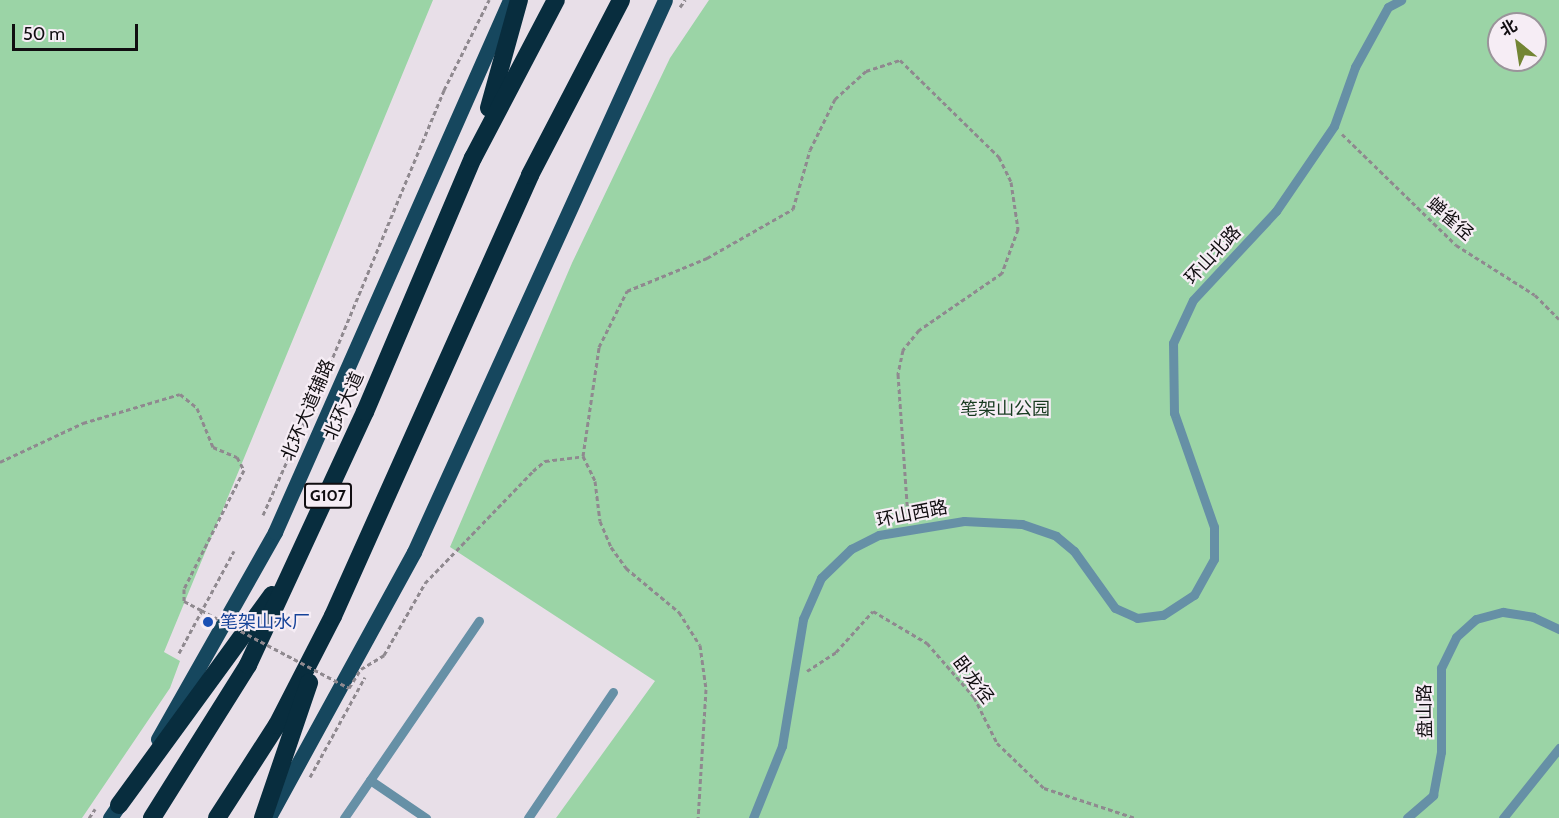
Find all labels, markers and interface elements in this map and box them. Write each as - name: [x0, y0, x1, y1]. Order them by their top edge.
- scale bar: [15, 12, 141, 50]
- north arrow: [1487, 12, 1547, 72]
- text: 北: [1497, 15, 1520, 40]
- text: 50 m: [23, 23, 65, 45]
- street label: 蝉雀径: [1423, 193, 1477, 245]
- street label: 环山北路: [1181, 221, 1245, 289]
- street label: 北环大道辅路: [277, 356, 339, 464]
- street label: 北环大道: [319, 369, 369, 443]
- park label: 笔架山公园: [960, 398, 1050, 420]
- road number: G107: [304, 483, 352, 509]
- street label: 环山西路: [875, 497, 949, 531]
- place label: 笔架山水厂: [220, 611, 310, 633]
- marker: 笔架山水厂: [201, 615, 215, 629]
- street label: 卧龙径: [948, 652, 998, 708]
- street label: 盘山路: [1414, 684, 1436, 738]

